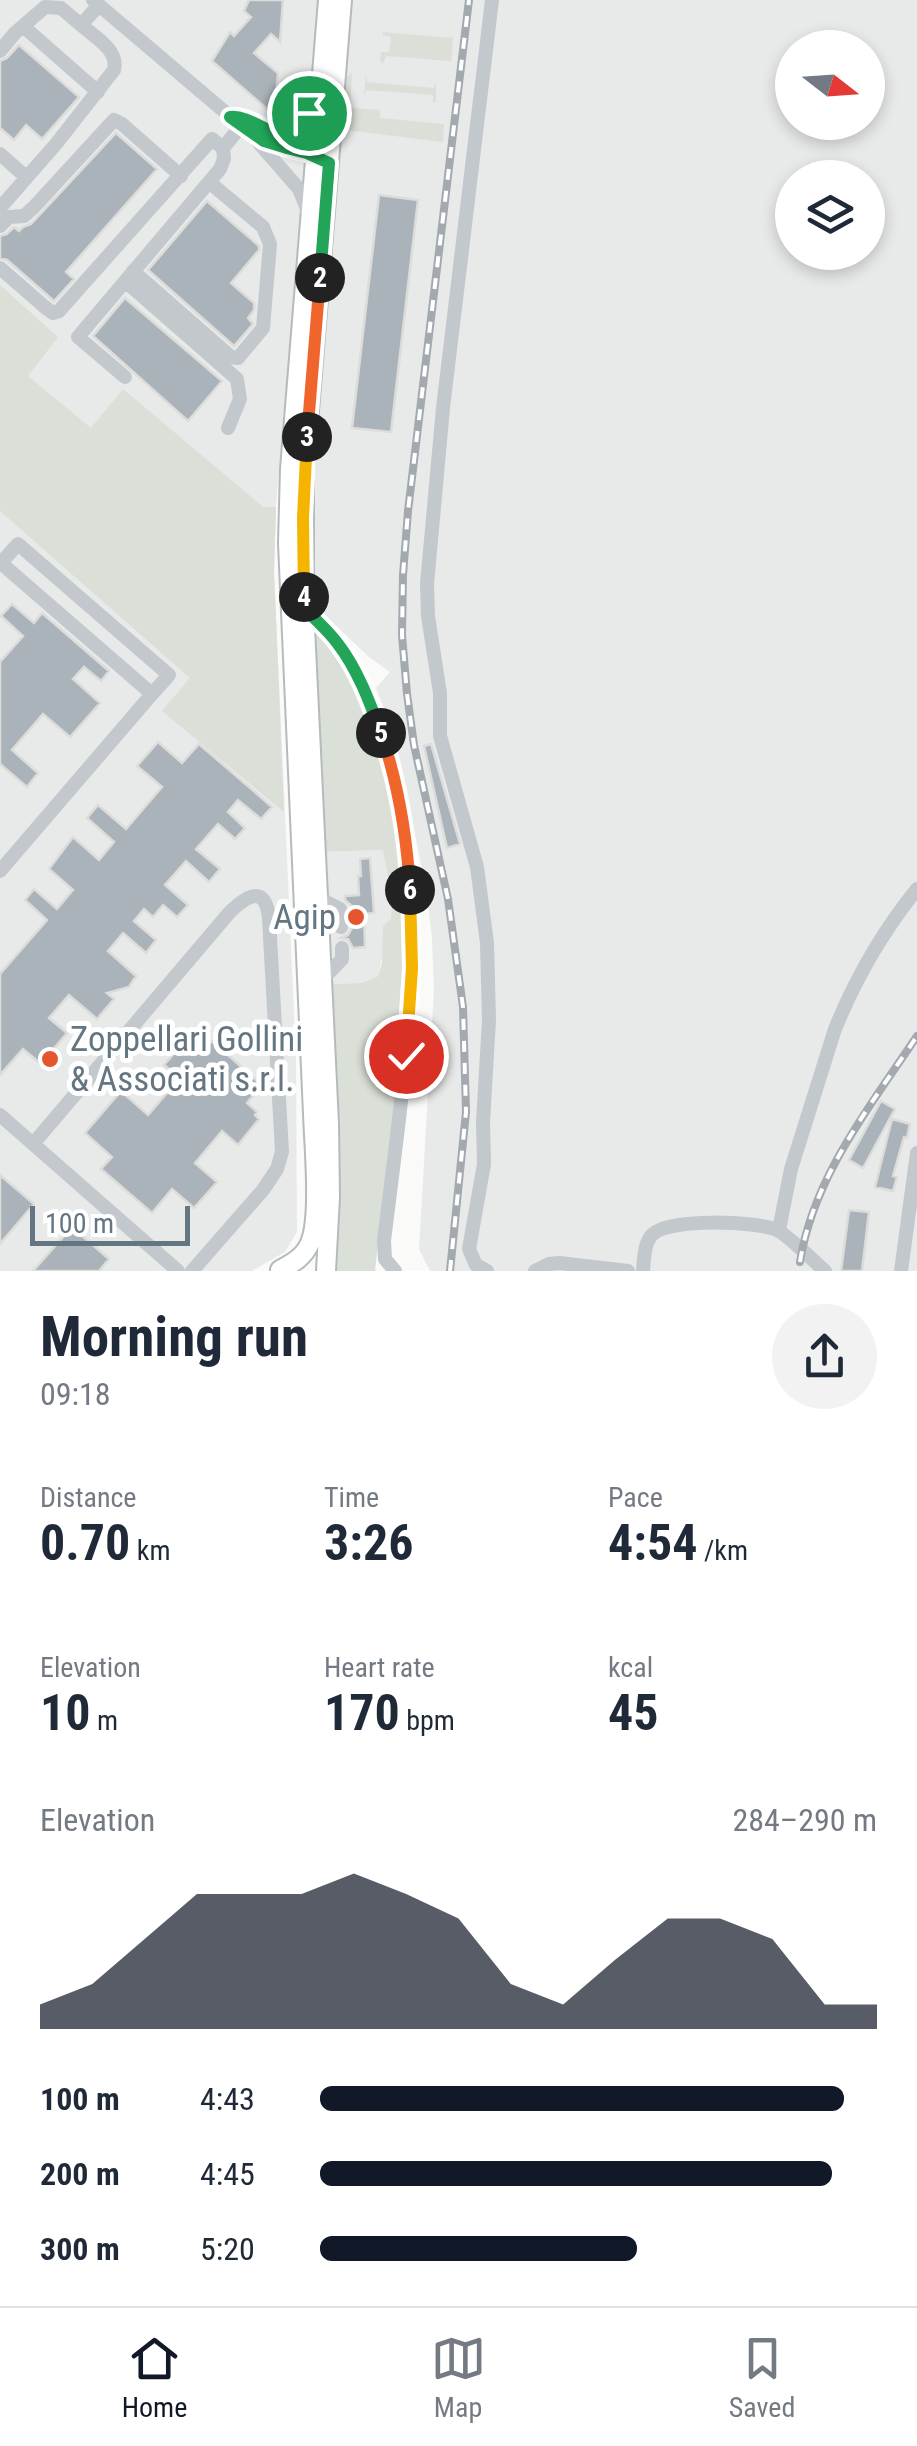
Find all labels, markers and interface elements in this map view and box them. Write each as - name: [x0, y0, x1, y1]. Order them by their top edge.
- north arrow: [775, 30, 885, 140]
- map controls: [775, 30, 885, 270]
- pin: [267, 71, 352, 156]
- icon: arrive: [282, 86, 337, 141]
- button: layers: [775, 160, 885, 270]
- pin: 2: [295, 253, 345, 303]
- text: 2: [313, 261, 327, 294]
- pin: 3: [282, 412, 332, 462]
- text: 3: [300, 420, 314, 453]
- pin: 4: [279, 572, 329, 622]
- text: 4: [297, 580, 311, 613]
- pin: 5: [356, 708, 406, 758]
- text: 5: [374, 716, 388, 749]
- pin: 6: [385, 865, 435, 915]
- text: 6: [403, 873, 417, 906]
- place label: Agip: [273, 897, 336, 938]
- marker: Agip: [345, 906, 367, 928]
- pin: [364, 1014, 449, 1099]
- place label: Zoppellari Gollini & Associati s.r.l.: [70, 1019, 303, 1100]
- icon: check: [379, 1029, 434, 1084]
- marker: Zoppellari Gollini & Associati s.r.l.: [39, 1048, 61, 1070]
- scale bar: [30, 1201, 190, 1246]
- text: 100 m: [45, 1207, 114, 1240]
- button: share: [772, 1304, 877, 1409]
- text: Morning run: [40, 1305, 308, 1369]
- text: 09:18: [40, 1375, 111, 1413]
- text: Distance: [40, 1481, 137, 1514]
- text: Time: [324, 1481, 379, 1514]
- text: Pace: [608, 1481, 663, 1514]
- text: 0.70: [40, 1514, 130, 1572]
- text: 3:26: [324, 1514, 413, 1572]
- text: 4:54: [608, 1514, 697, 1572]
- text: km: [130, 1534, 170, 1567]
- text: /km: [697, 1534, 748, 1567]
- text: Elevation: [40, 1651, 141, 1684]
- text: Heart rate: [324, 1651, 435, 1684]
- text: kcal: [608, 1651, 653, 1684]
- text: 10: [40, 1684, 91, 1742]
- text: 170: [324, 1684, 400, 1742]
- text: 45: [608, 1684, 659, 1742]
- text: m: [91, 1704, 118, 1737]
- text: bpm: [400, 1704, 455, 1737]
- text: Elevation: [40, 1801, 155, 1839]
- text: 284–290 m: [732, 1801, 877, 1839]
- text: 100 m: [40, 2080, 120, 2118]
- text: 4:43: [200, 2080, 255, 2118]
- text: 200 m: [40, 2155, 120, 2193]
- text: 4:45: [200, 2155, 255, 2193]
- text: 300 m: [40, 2230, 120, 2268]
- text: 5:20: [200, 2230, 255, 2268]
- tab: Home: [122, 2331, 187, 2424]
- tab: Map: [431, 2331, 486, 2424]
- tab: Saved: [729, 2331, 795, 2424]

